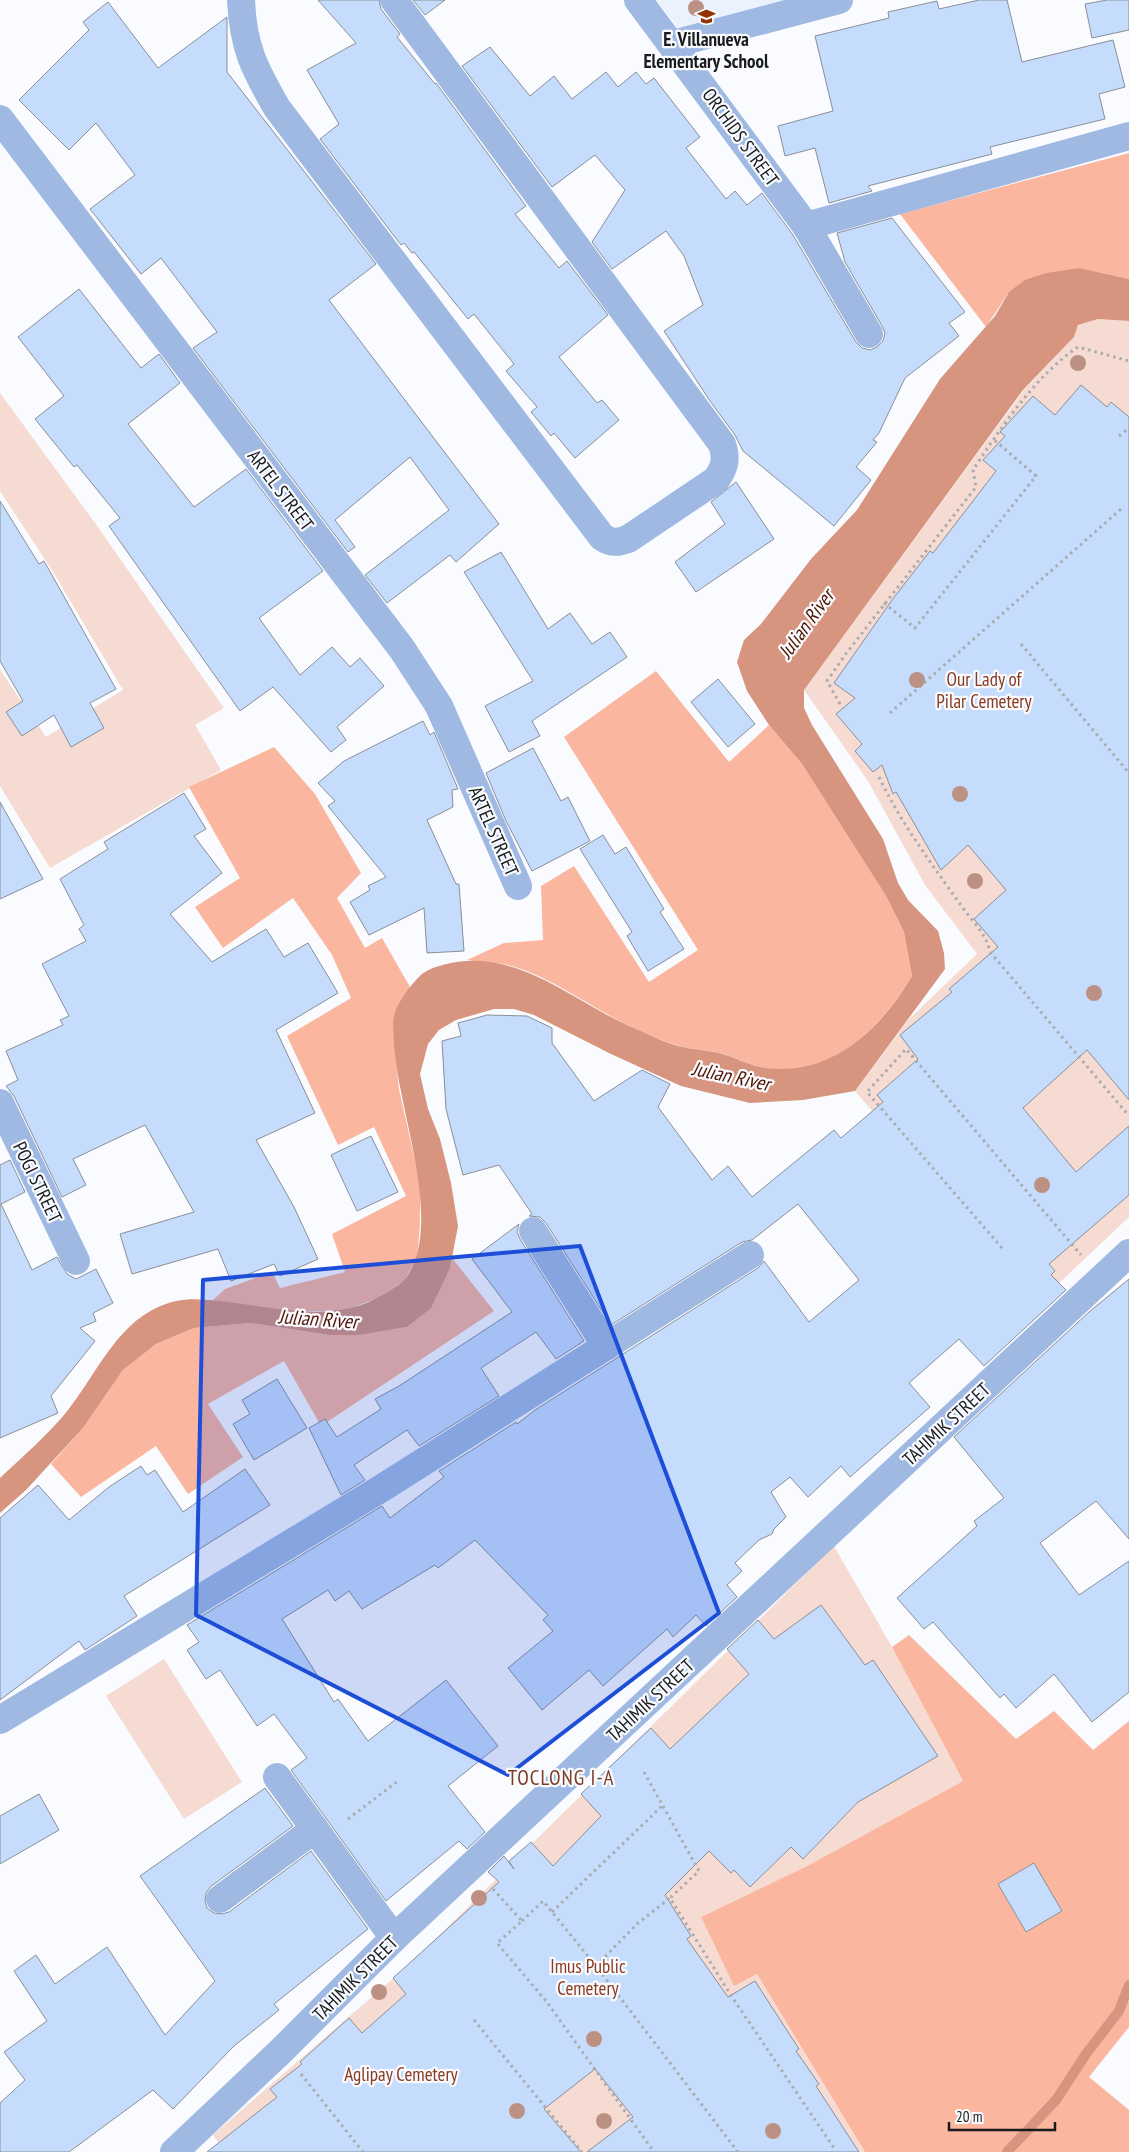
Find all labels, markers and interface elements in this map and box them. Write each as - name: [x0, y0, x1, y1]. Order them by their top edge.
- school or university icon: E. Villanueva Elementary School: [696, 6, 716, 26]
- place label: E. Villanueva Elementary School: [643, 27, 769, 73]
- street label: ORCHIDS STREET: [697, 83, 785, 191]
- street label: ARTEL STREET: [243, 445, 320, 536]
- water label: Julian River: [772, 582, 841, 664]
- park label: Our Lady of Pilar Cemetery: [936, 667, 1033, 713]
- street label: ARTEL STREET: [464, 782, 525, 880]
- water label: Julian River: [689, 1055, 775, 1097]
- street label: POGI STREET: [8, 1138, 68, 1227]
- water label: Julian River: [277, 1303, 361, 1335]
- street label: TAHIMIK STREET: [897, 1377, 995, 1471]
- street label: TAHIMIK STREET: [601, 1653, 699, 1747]
- district label: TOCLONG I-A: [508, 1764, 614, 1791]
- street label: TAHIMIK STREET: [307, 1930, 403, 2026]
- park label: Imus Public Cemetery: [550, 1954, 626, 2000]
- park label: Aglipay Cemetery: [344, 2062, 459, 2086]
- scale bar: [949, 2100, 1055, 2132]
- text: 20 m: [956, 2107, 982, 2126]

